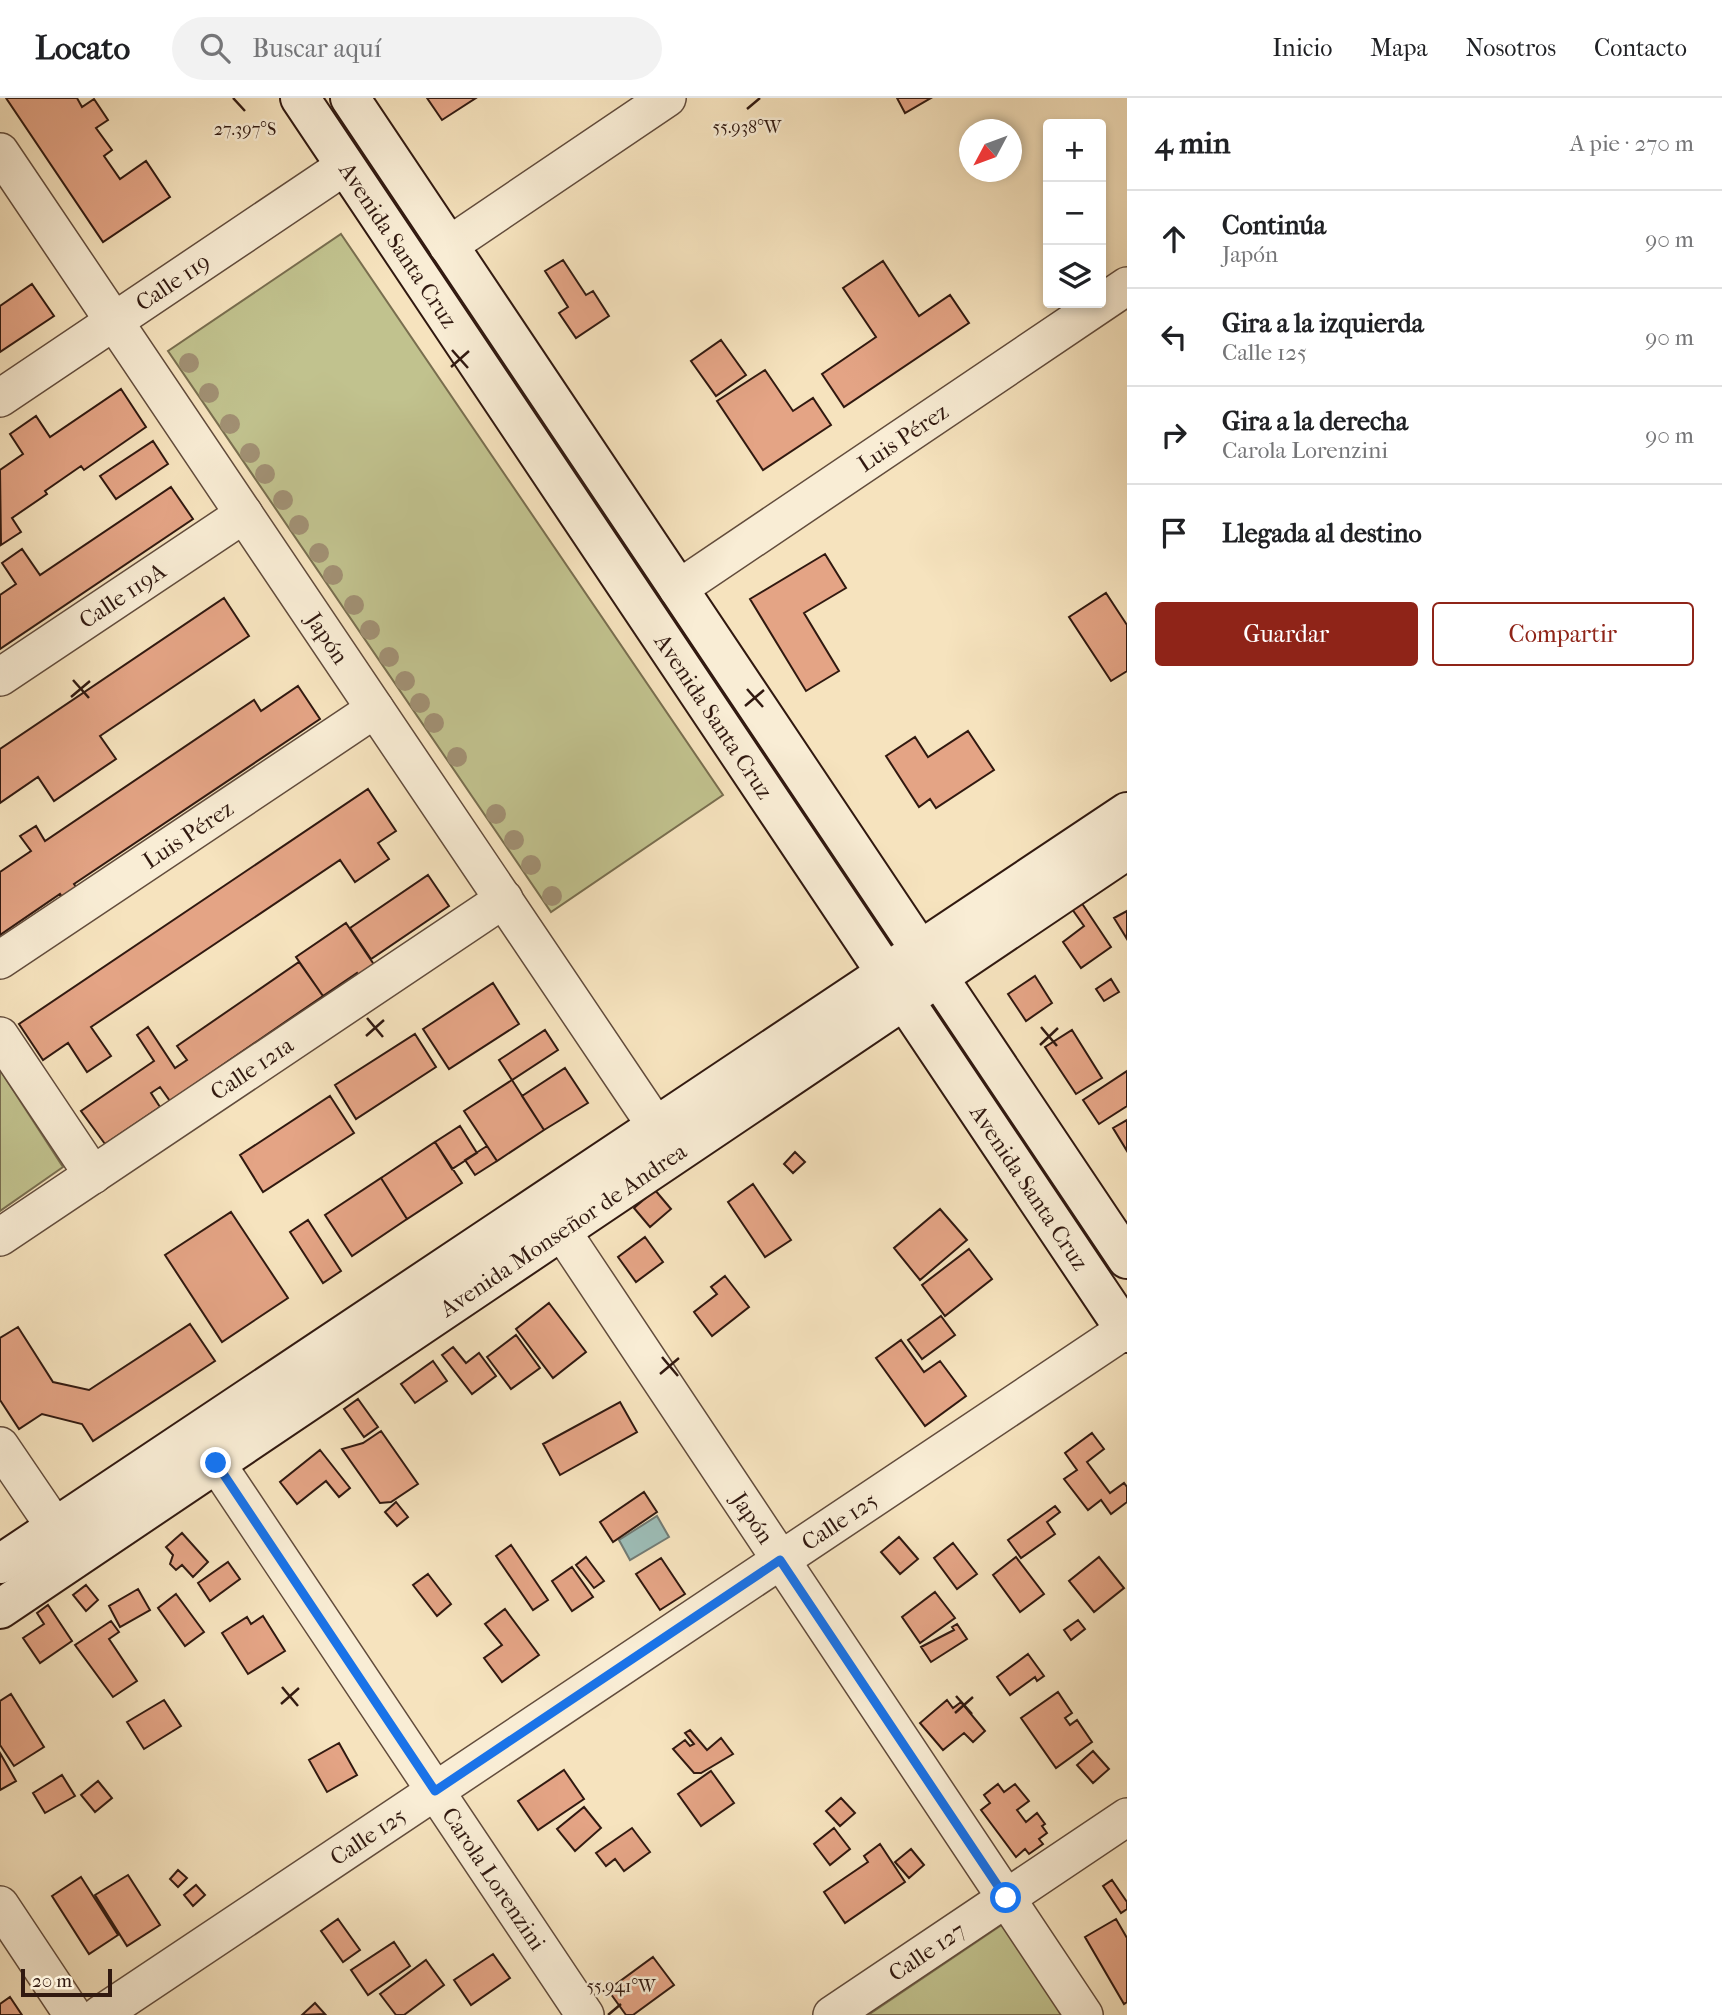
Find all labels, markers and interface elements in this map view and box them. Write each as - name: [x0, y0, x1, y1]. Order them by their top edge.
- search box: [172, 17, 662, 80]
- text: Locato: [35, 29, 130, 68]
- icon: search: [196, 29, 234, 67]
- text: Buscar aquí: [252, 33, 381, 64]
- text: Inicio: [1272, 34, 1332, 62]
- text: Mapa: [1370, 34, 1428, 62]
- text: Nosotros: [1466, 34, 1556, 62]
- text: Contacto: [1594, 34, 1687, 62]
- text: 55.938°W: [713, 117, 783, 138]
- text: 27.397°S: [214, 119, 276, 140]
- north arrow: [959, 119, 1022, 182]
- map controls: [1043, 119, 1106, 308]
- button: +: [1043, 119, 1106, 182]
- text: 4 min: [1155, 126, 1230, 161]
- text: A pie · 270 m: [1570, 130, 1694, 157]
- street label: Avenida Santa Cruz: [333, 157, 463, 333]
- button: −: [1043, 182, 1106, 245]
- text: Continúa: [1222, 210, 1326, 241]
- icon: ahead: [1155, 220, 1193, 258]
- text: 90 m: [1645, 226, 1694, 253]
- text: Japón: [1222, 241, 1278, 268]
- button: layers: [1043, 245, 1106, 308]
- street label: Calle 119: [130, 247, 215, 316]
- text: Gira a la izquierda: [1222, 308, 1424, 339]
- icon: left: [1155, 318, 1193, 356]
- text: 90 m: [1645, 324, 1694, 351]
- text: Calle 125: [1222, 339, 1307, 366]
- street label: Luis Pérez: [852, 397, 953, 477]
- text: Gira a la derecha: [1222, 406, 1408, 437]
- icon: right: [1155, 416, 1193, 454]
- text: 90 m: [1645, 422, 1694, 449]
- text: Carola Lorenzini: [1222, 437, 1388, 464]
- icon: arrive: [1155, 514, 1193, 552]
- text: Llegada al destino: [1222, 518, 1422, 549]
- street label: Calle 119A: [74, 556, 172, 634]
- button: Guardar: [1155, 602, 1418, 666]
- button: Compartir: [1432, 602, 1694, 666]
- street label: Japón: [299, 606, 355, 669]
- street label: Avenida Santa Cruz: [648, 628, 779, 804]
- street label: Luis Pérez: [137, 794, 238, 874]
- street label: Calle 121a: [205, 1031, 298, 1106]
- street label: Avenida Santa Cruz: [964, 1099, 1094, 1275]
- street label: Avenida Monseñor de Andrea: [434, 1137, 692, 1323]
- route end: [200, 1447, 231, 1478]
- street label: Japón: [725, 1485, 780, 1549]
- street label: Calle 125: [796, 1486, 882, 1556]
- street label: Calle 125: [325, 1801, 411, 1871]
- street label: Carola Lorenzini: [436, 1802, 551, 1955]
- route start: [990, 1882, 1021, 1913]
- street label: Calle 127: [883, 1916, 970, 1987]
- scale bar: [21, 1966, 112, 1998]
- text: 20 m: [32, 1970, 72, 1992]
- text: 55.941°W: [586, 1976, 657, 1997]

